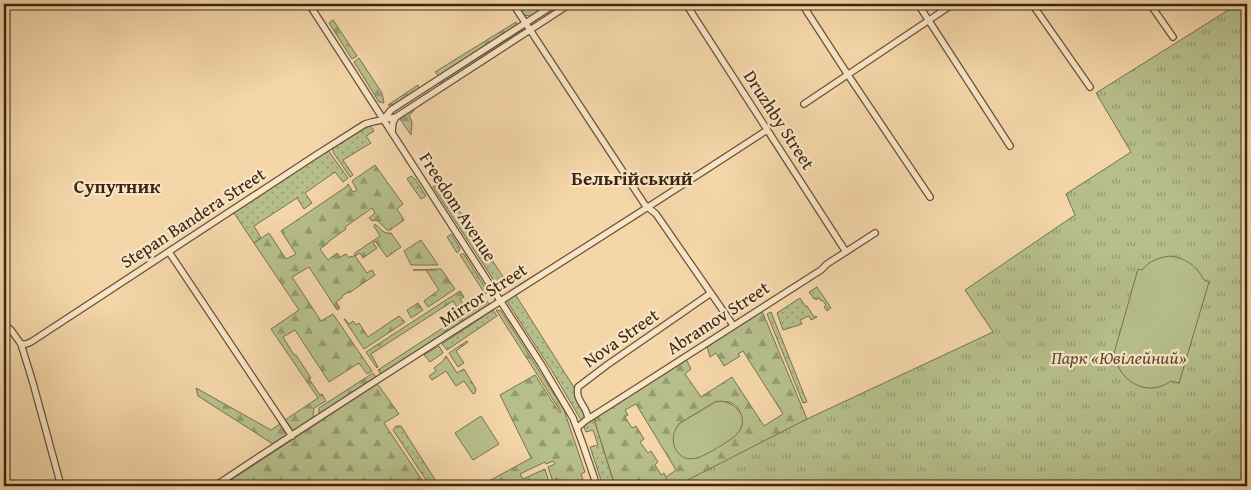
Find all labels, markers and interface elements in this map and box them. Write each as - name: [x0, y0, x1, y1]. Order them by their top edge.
- street label: Druzhby Street: [737, 65, 822, 175]
- street label: Freedom Avenue: [413, 147, 504, 267]
- street label: Stepan Bandera Street: [115, 160, 271, 275]
- district label: Бельгійський: [571, 164, 693, 192]
- district label: Супутник: [74, 172, 160, 200]
- street label: Mirror Street: [433, 256, 533, 333]
- street label: Abramov Street: [661, 274, 775, 361]
- street label: Nova Street: [577, 301, 665, 374]
- park label: Парк «Ювілейний»: [1051, 344, 1187, 371]

